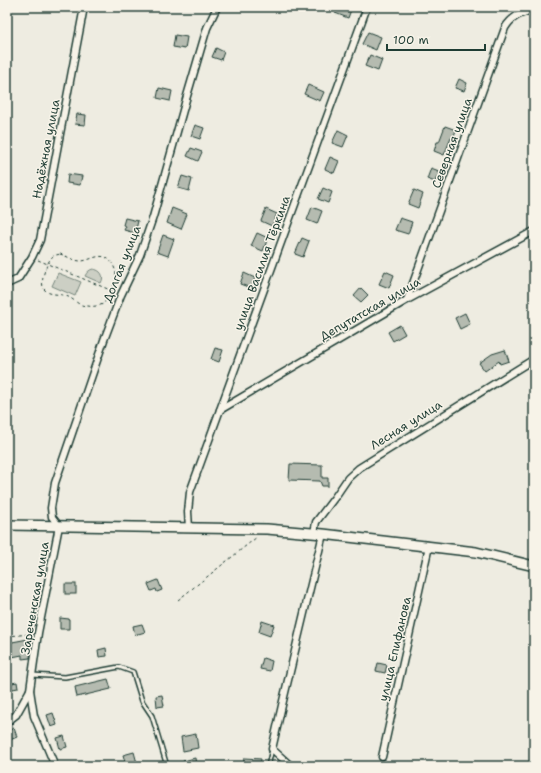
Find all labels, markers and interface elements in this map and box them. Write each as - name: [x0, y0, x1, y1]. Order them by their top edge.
- scale bar: [387, 26, 485, 52]
- text: 100 m: [393, 32, 429, 48]
- street label: Северная улица: [428, 95, 476, 190]
- street label: Надёжная улица: [29, 97, 64, 200]
- street label: улица Василия Тёркина: [230, 193, 294, 333]
- street label: Долгая улица: [99, 223, 145, 305]
- street label: Депутатская улица: [317, 273, 424, 344]
- street label: Лесная улица: [367, 396, 445, 453]
- street label: Зареченская улица: [17, 540, 53, 656]
- street label: улица Епифанова: [375, 595, 415, 703]

